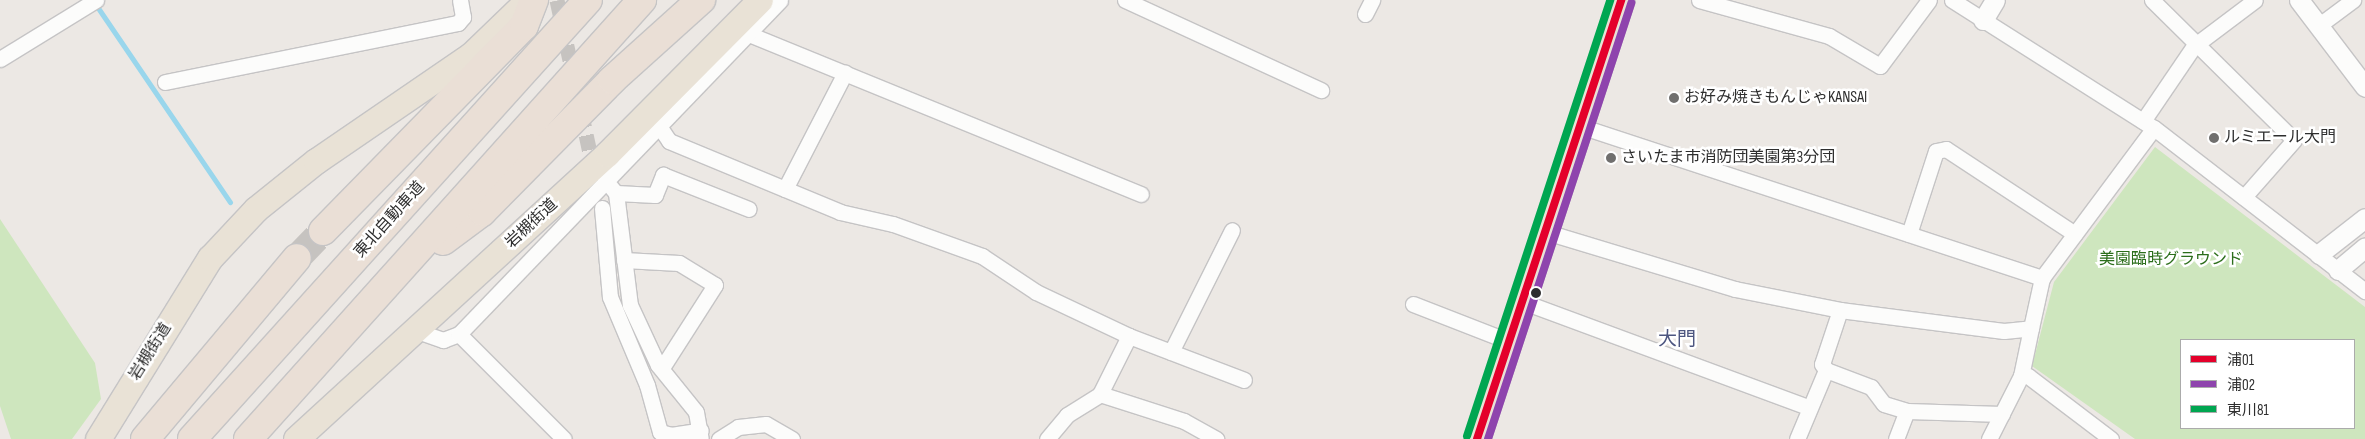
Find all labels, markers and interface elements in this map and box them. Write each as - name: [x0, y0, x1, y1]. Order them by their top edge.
- place label: お好み焼きもんじゃKANSAI: [1684, 88, 1867, 108]
- marker: お好み焼きもんじゃKANSAI: [1668, 92, 1680, 104]
- place label: ルミエール大門: [2224, 128, 2336, 148]
- marker: ルミエール大門: [2208, 132, 2220, 144]
- place label: さいたま市消防団美園第3分団: [1621, 148, 1836, 168]
- marker: さいたま市消防団美園第3分団: [1605, 152, 1617, 164]
- street label: 東北自動車道: [351, 178, 429, 262]
- street label: 岩槻街道: [502, 195, 562, 253]
- park label: 美園臨時グラウンド: [2099, 250, 2243, 270]
- unlabelled marker: [1531, 288, 1541, 298]
- street label: 岩槻街道: [126, 320, 176, 384]
- district label: 大門: [1658, 329, 1696, 351]
- legend: [2180, 339, 2355, 429]
- text: 浦01: [2227, 351, 2254, 370]
- text: 浦02: [2227, 376, 2255, 395]
- text: 東川81: [2227, 401, 2269, 420]

